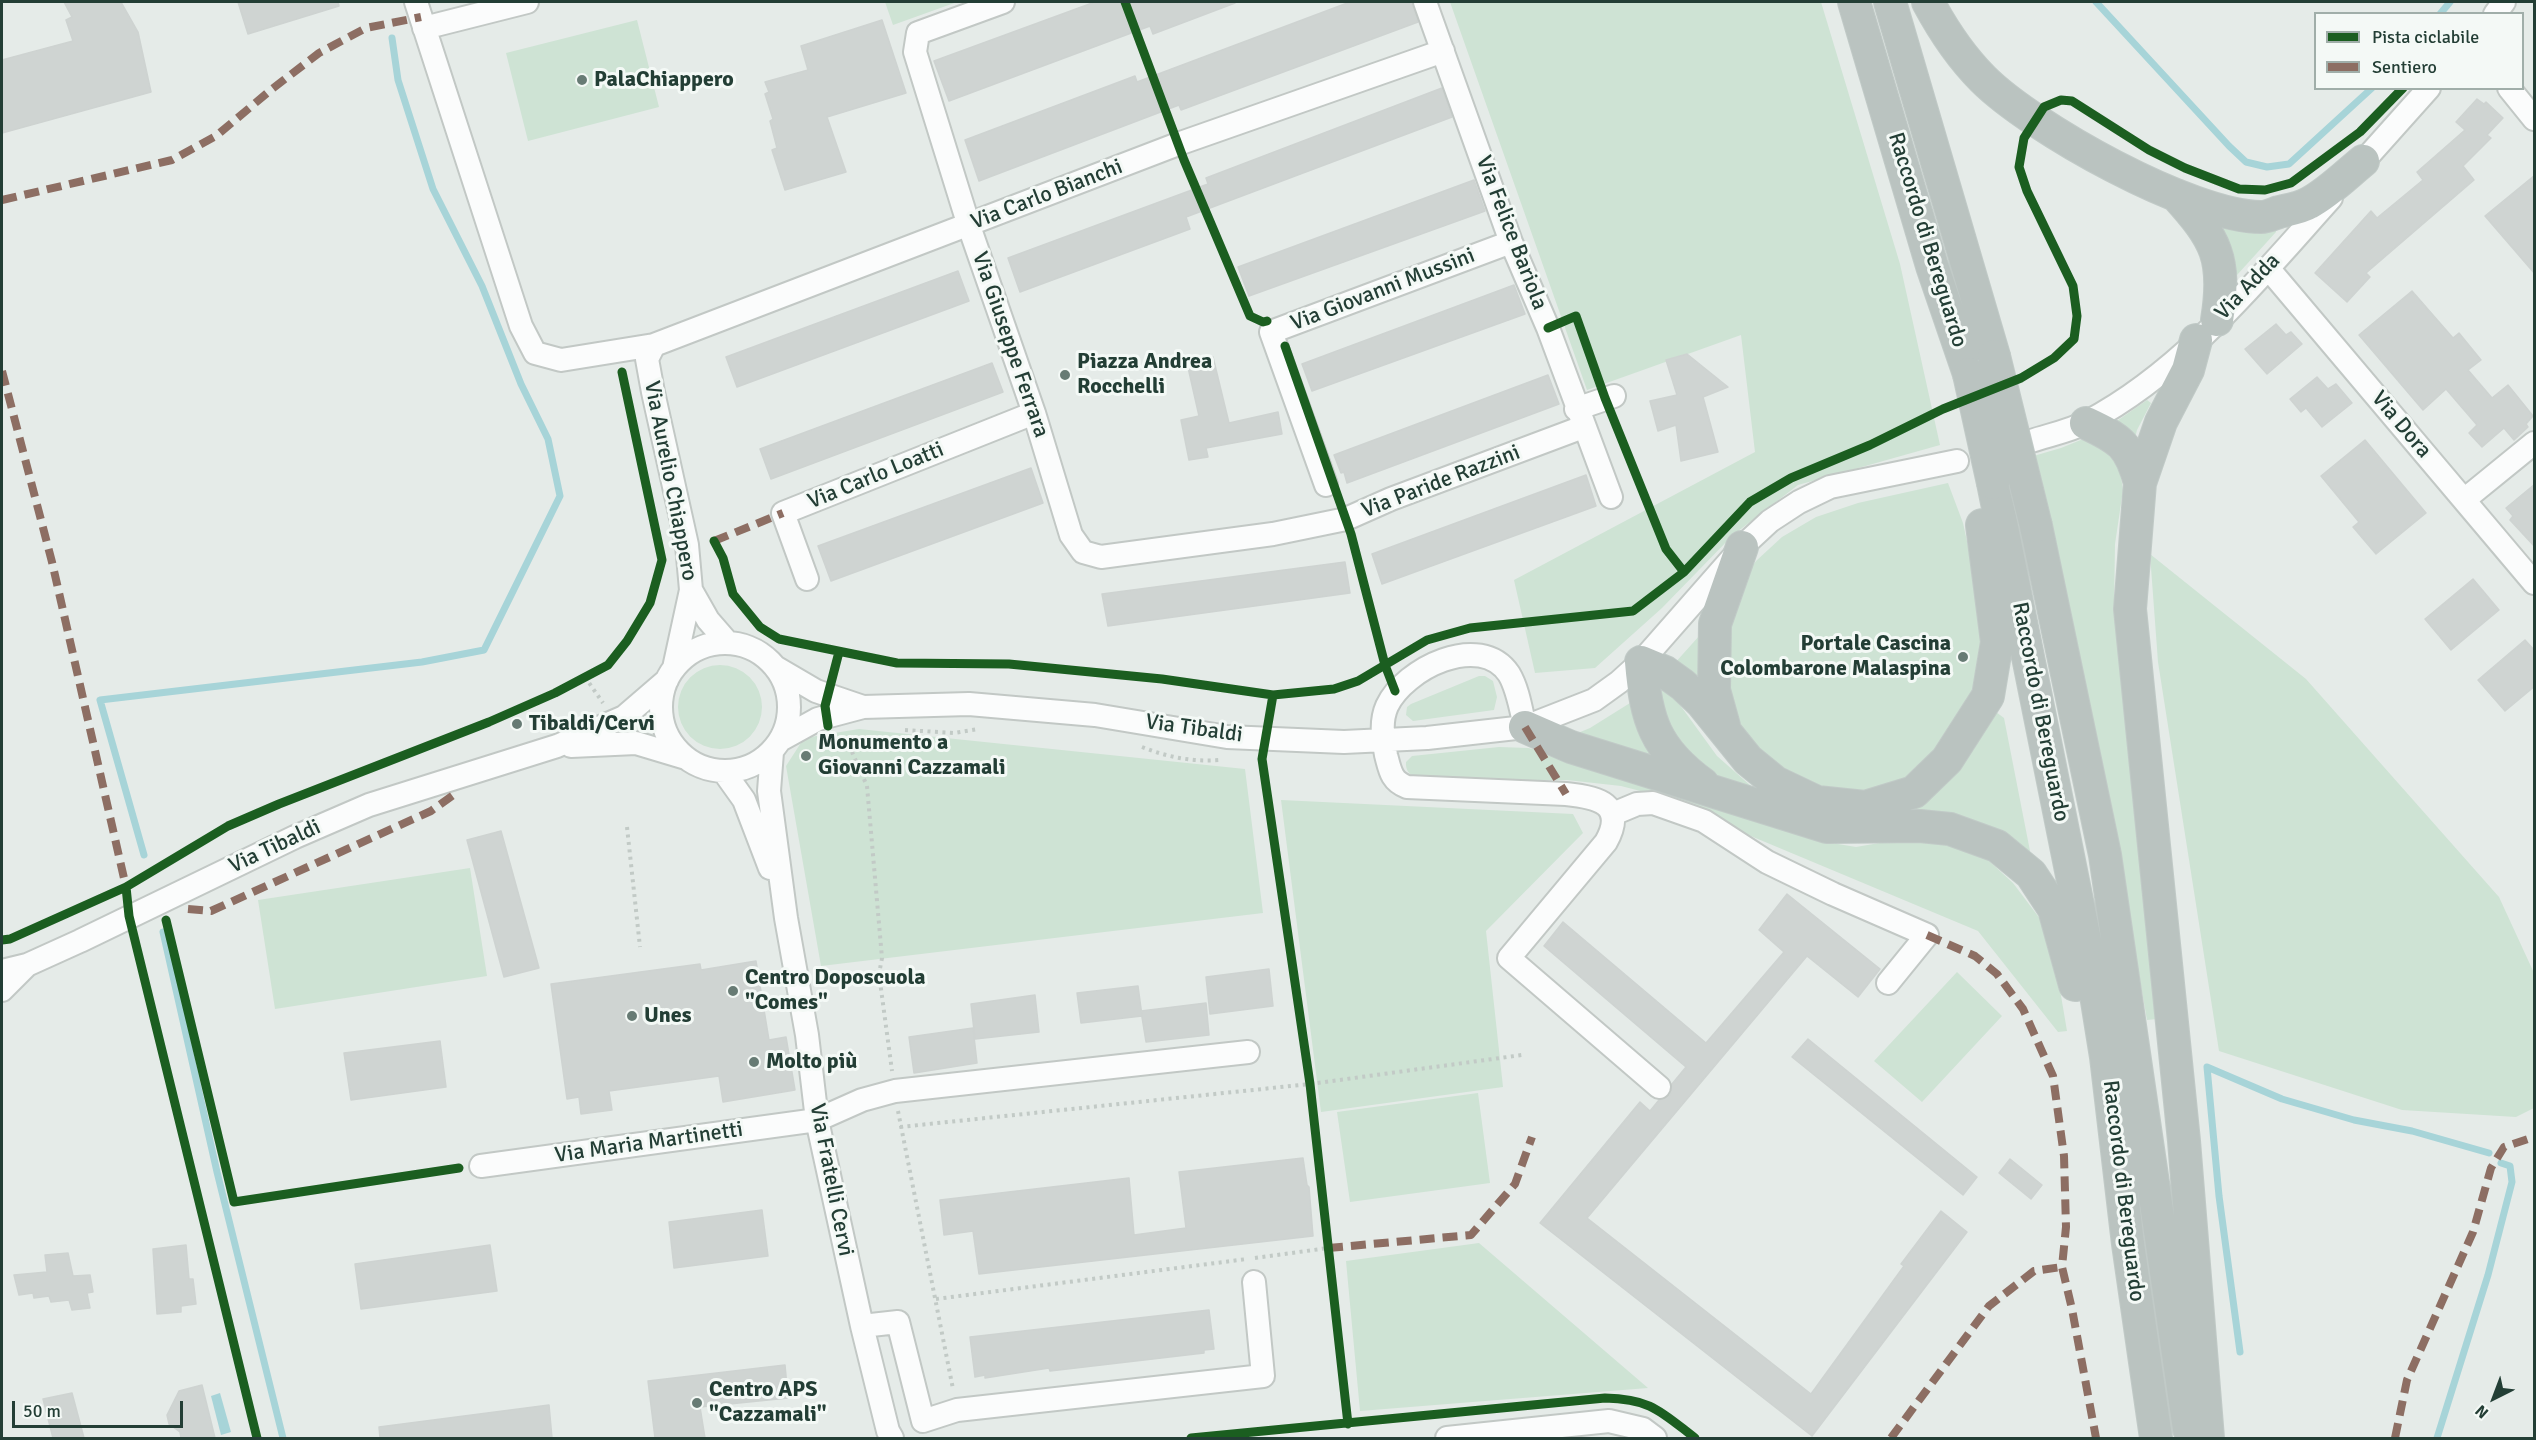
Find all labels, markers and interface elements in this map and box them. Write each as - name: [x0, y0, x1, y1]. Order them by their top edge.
- legend: [2314, 12, 2524, 90]
- text: Pista ciclabile: [2372, 26, 2479, 48]
- text: Sentiero: [2372, 56, 2437, 78]
- place label: PalaChiappero: [594, 67, 734, 93]
- marker: PalaChiappero: [575, 73, 589, 87]
- street label: Raccordo di Bereguardo: [1882, 129, 1972, 351]
- street label: Via Felice Bariola: [1469, 152, 1553, 314]
- street label: Via Carlo Bianchi: [967, 154, 1127, 236]
- street label: Via Giovanni Mussini: [1287, 243, 1479, 337]
- street label: Via Adda: [2210, 248, 2286, 326]
- street label: Via Giuseppe Ferrara: [966, 249, 1054, 441]
- place label: Piazza Andrea Rocchelli: [1077, 349, 1212, 400]
- marker: Piazza Andrea Rocchelli: [1058, 368, 1072, 382]
- street label: Via Aurelio Chiappero: [638, 379, 702, 583]
- street label: Via Dora: [2365, 386, 2437, 464]
- street label: Via Carlo Loatti: [804, 437, 948, 515]
- street label: Via Paride Razzini: [1358, 440, 1524, 524]
- street label: Raccordo di Bereguardo: [2006, 600, 2074, 824]
- place label: Portale Cascina Colombarone Malaspina: [1720, 631, 1951, 682]
- marker: Portale Cascina Colombarone Malaspina: [1956, 650, 1970, 664]
- street label: Via Tibaldi: [1144, 709, 1244, 749]
- place label: Tibaldi/Cervi: [529, 711, 655, 737]
- marker: Tibaldi/Cervi: [510, 717, 524, 731]
- place label: Monumento a Giovanni Cazzamali: [818, 730, 1005, 782]
- marker: Monumento a Giovanni Cazzamali: [799, 749, 813, 763]
- street label: Via Tibaldi: [225, 814, 325, 880]
- place label: Centro Doposcuola "Comes": [745, 965, 926, 1016]
- marker: Centro Doposcuola "Comes": [726, 984, 740, 998]
- place label: Unes: [644, 1003, 692, 1029]
- marker: Unes: [625, 1009, 639, 1023]
- place label: Molto più: [766, 1049, 857, 1075]
- marker: Molto più: [747, 1055, 761, 1069]
- street label: Raccordo di Bereguardo: [2096, 1079, 2150, 1303]
- street label: Via Fratelli Cervi: [803, 1101, 859, 1259]
- street label: Via Maria Martinetti: [553, 1117, 745, 1169]
- north arrow: [2464, 1368, 2524, 1428]
- place label: Centro APS "Cazzamali": [709, 1377, 827, 1428]
- scale bar: [15, 1389, 186, 1427]
- marker: Centro APS "Cazzamali": [690, 1396, 704, 1410]
- text: 50 m: [23, 1400, 61, 1422]
- text: N: [2471, 1400, 2493, 1423]

